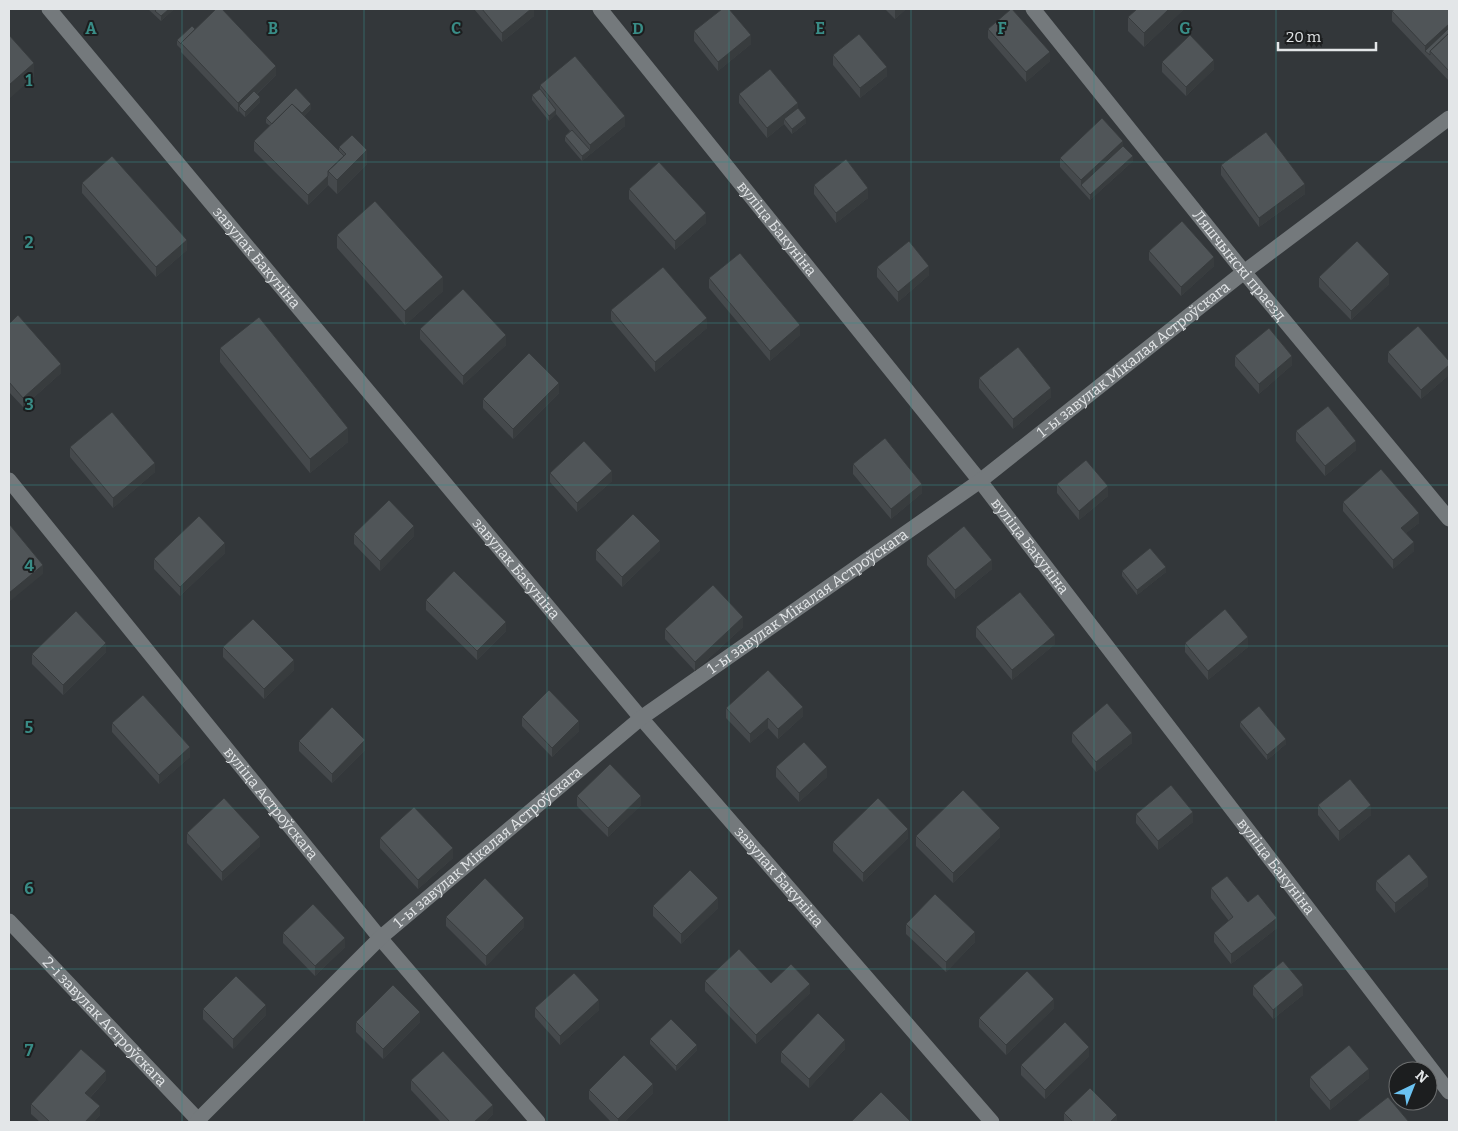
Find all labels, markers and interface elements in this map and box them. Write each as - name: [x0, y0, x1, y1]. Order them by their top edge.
- text: A: [85, 19, 97, 38]
- text: B: [268, 19, 278, 38]
- text: C: [451, 19, 461, 38]
- text: D: [632, 19, 644, 38]
- text: E: [815, 19, 825, 38]
- text: F: [998, 19, 1007, 38]
- text: G: [1179, 19, 1191, 38]
- scale bar: [1278, 20, 1376, 52]
- text: 20 m: [1286, 28, 1322, 46]
- text: 1: [26, 71, 33, 90]
- street label: вуліца Бакуніна: [733, 178, 820, 280]
- street label: завулак Бакуніна: [209, 203, 304, 312]
- street label: Ляшчынскі праезд: [1189, 206, 1290, 324]
- text: 2: [24, 233, 34, 252]
- street label: 1-ы завулак Мікалая Астроўскага: [1033, 278, 1233, 441]
- text: 3: [24, 395, 34, 414]
- street label: вуліца Бакуніна: [987, 494, 1073, 598]
- street label: завулак Бакуніна: [469, 514, 564, 623]
- street label: 1-ы завулак Мікалая Астроўскага: [704, 525, 911, 678]
- text: 4: [24, 556, 34, 575]
- text: 5: [25, 718, 34, 737]
- street label: вуліца Астроўскага: [220, 743, 322, 863]
- street label: 1-ы завулак Мікалая Астроўскага: [390, 763, 585, 932]
- street label: вуліца Бакуніна: [1233, 815, 1319, 918]
- street label: завулак Бакуніна: [731, 823, 827, 930]
- text: 6: [24, 879, 34, 898]
- street label: 2-і завулак Астроўскага: [39, 953, 171, 1090]
- text: 7: [25, 1041, 34, 1060]
- north arrow: [1388, 1061, 1438, 1111]
- text: N: [1412, 1067, 1431, 1087]

